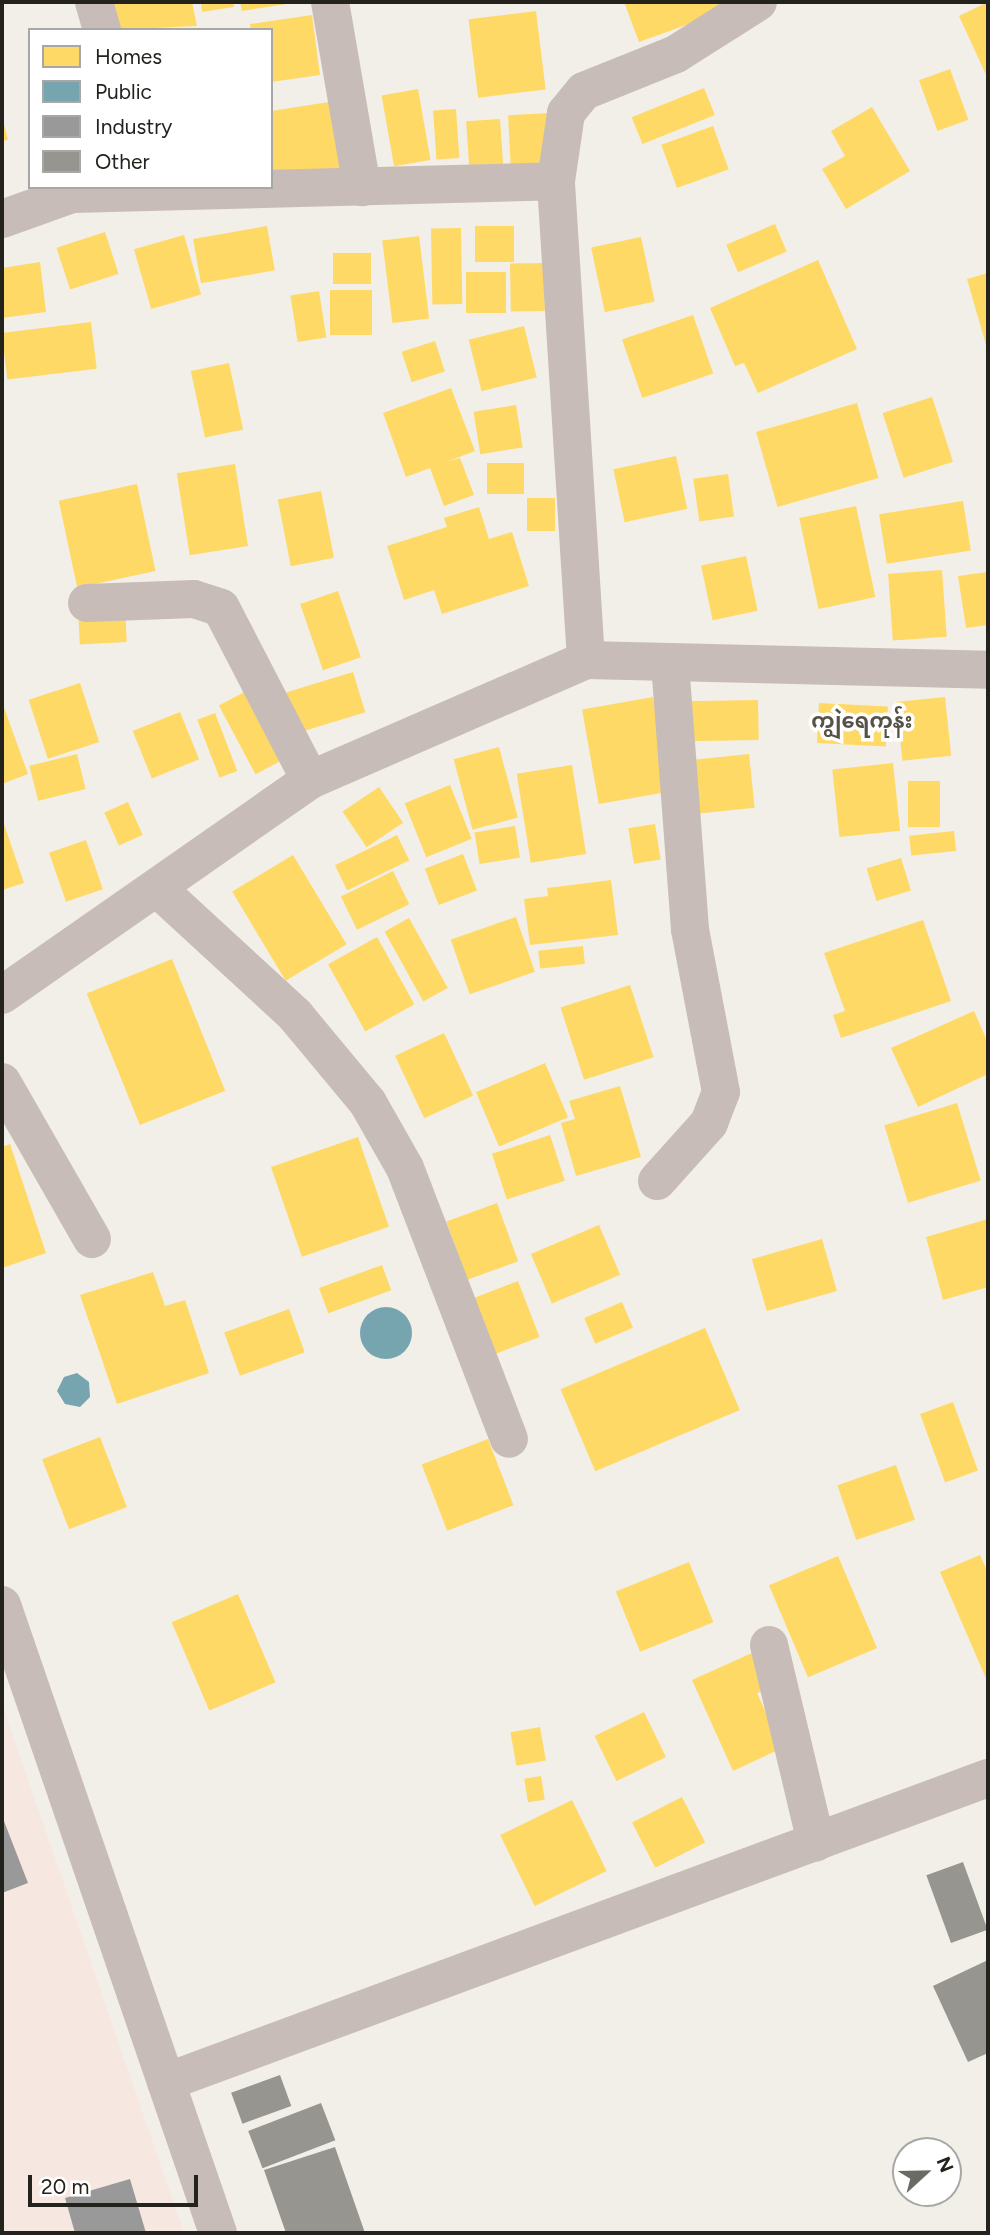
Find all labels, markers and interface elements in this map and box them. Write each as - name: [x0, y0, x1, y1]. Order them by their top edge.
- legend: [28, 28, 273, 189]
- text: Homes: [95, 44, 162, 69]
- text: Public: [95, 79, 152, 104]
- text: Industry: [95, 114, 172, 139]
- text: Other: [95, 149, 150, 174]
- district label: ကျွဲရေကုန်း: [811, 708, 913, 734]
- north arrow: [892, 2137, 962, 2207]
- text: N: [932, 2154, 958, 2176]
- scale bar: [32, 2162, 201, 2206]
- text: 20 m: [41, 2174, 89, 2199]

